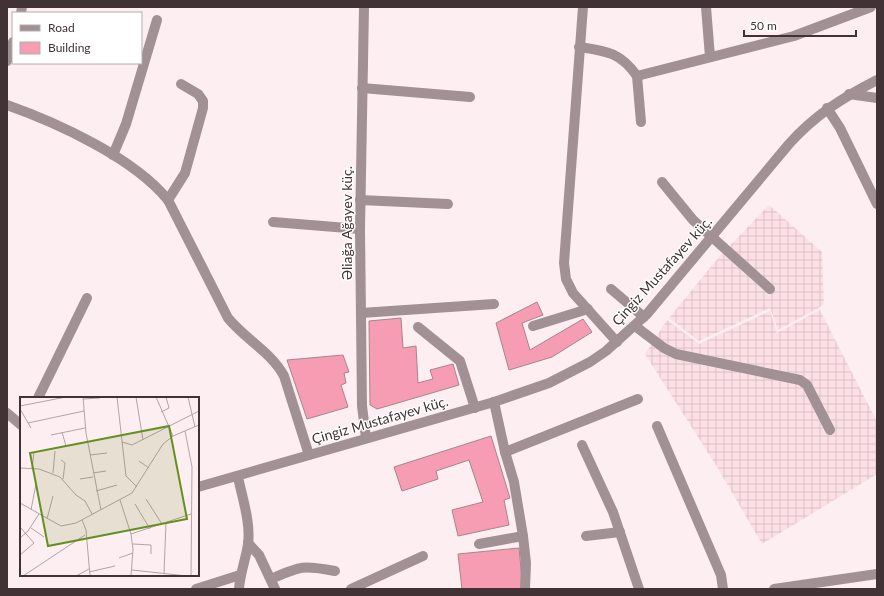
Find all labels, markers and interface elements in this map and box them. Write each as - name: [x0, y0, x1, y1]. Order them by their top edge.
- legend: [12, 12, 142, 64]
- scale bar: [744, 12, 856, 38]
- text: 50 m: [750, 18, 777, 33]
- text: Road: [48, 20, 75, 35]
- text: Building: [48, 40, 91, 55]
- street label: Əliağa Ağayev küç.: [338, 166, 355, 280]
- street label: Çingiz Mustafayev küç.: [608, 213, 715, 329]
- street label: Çingiz Mustafayev küç.: [310, 392, 450, 447]
- inset map: [20, 397, 199, 576]

